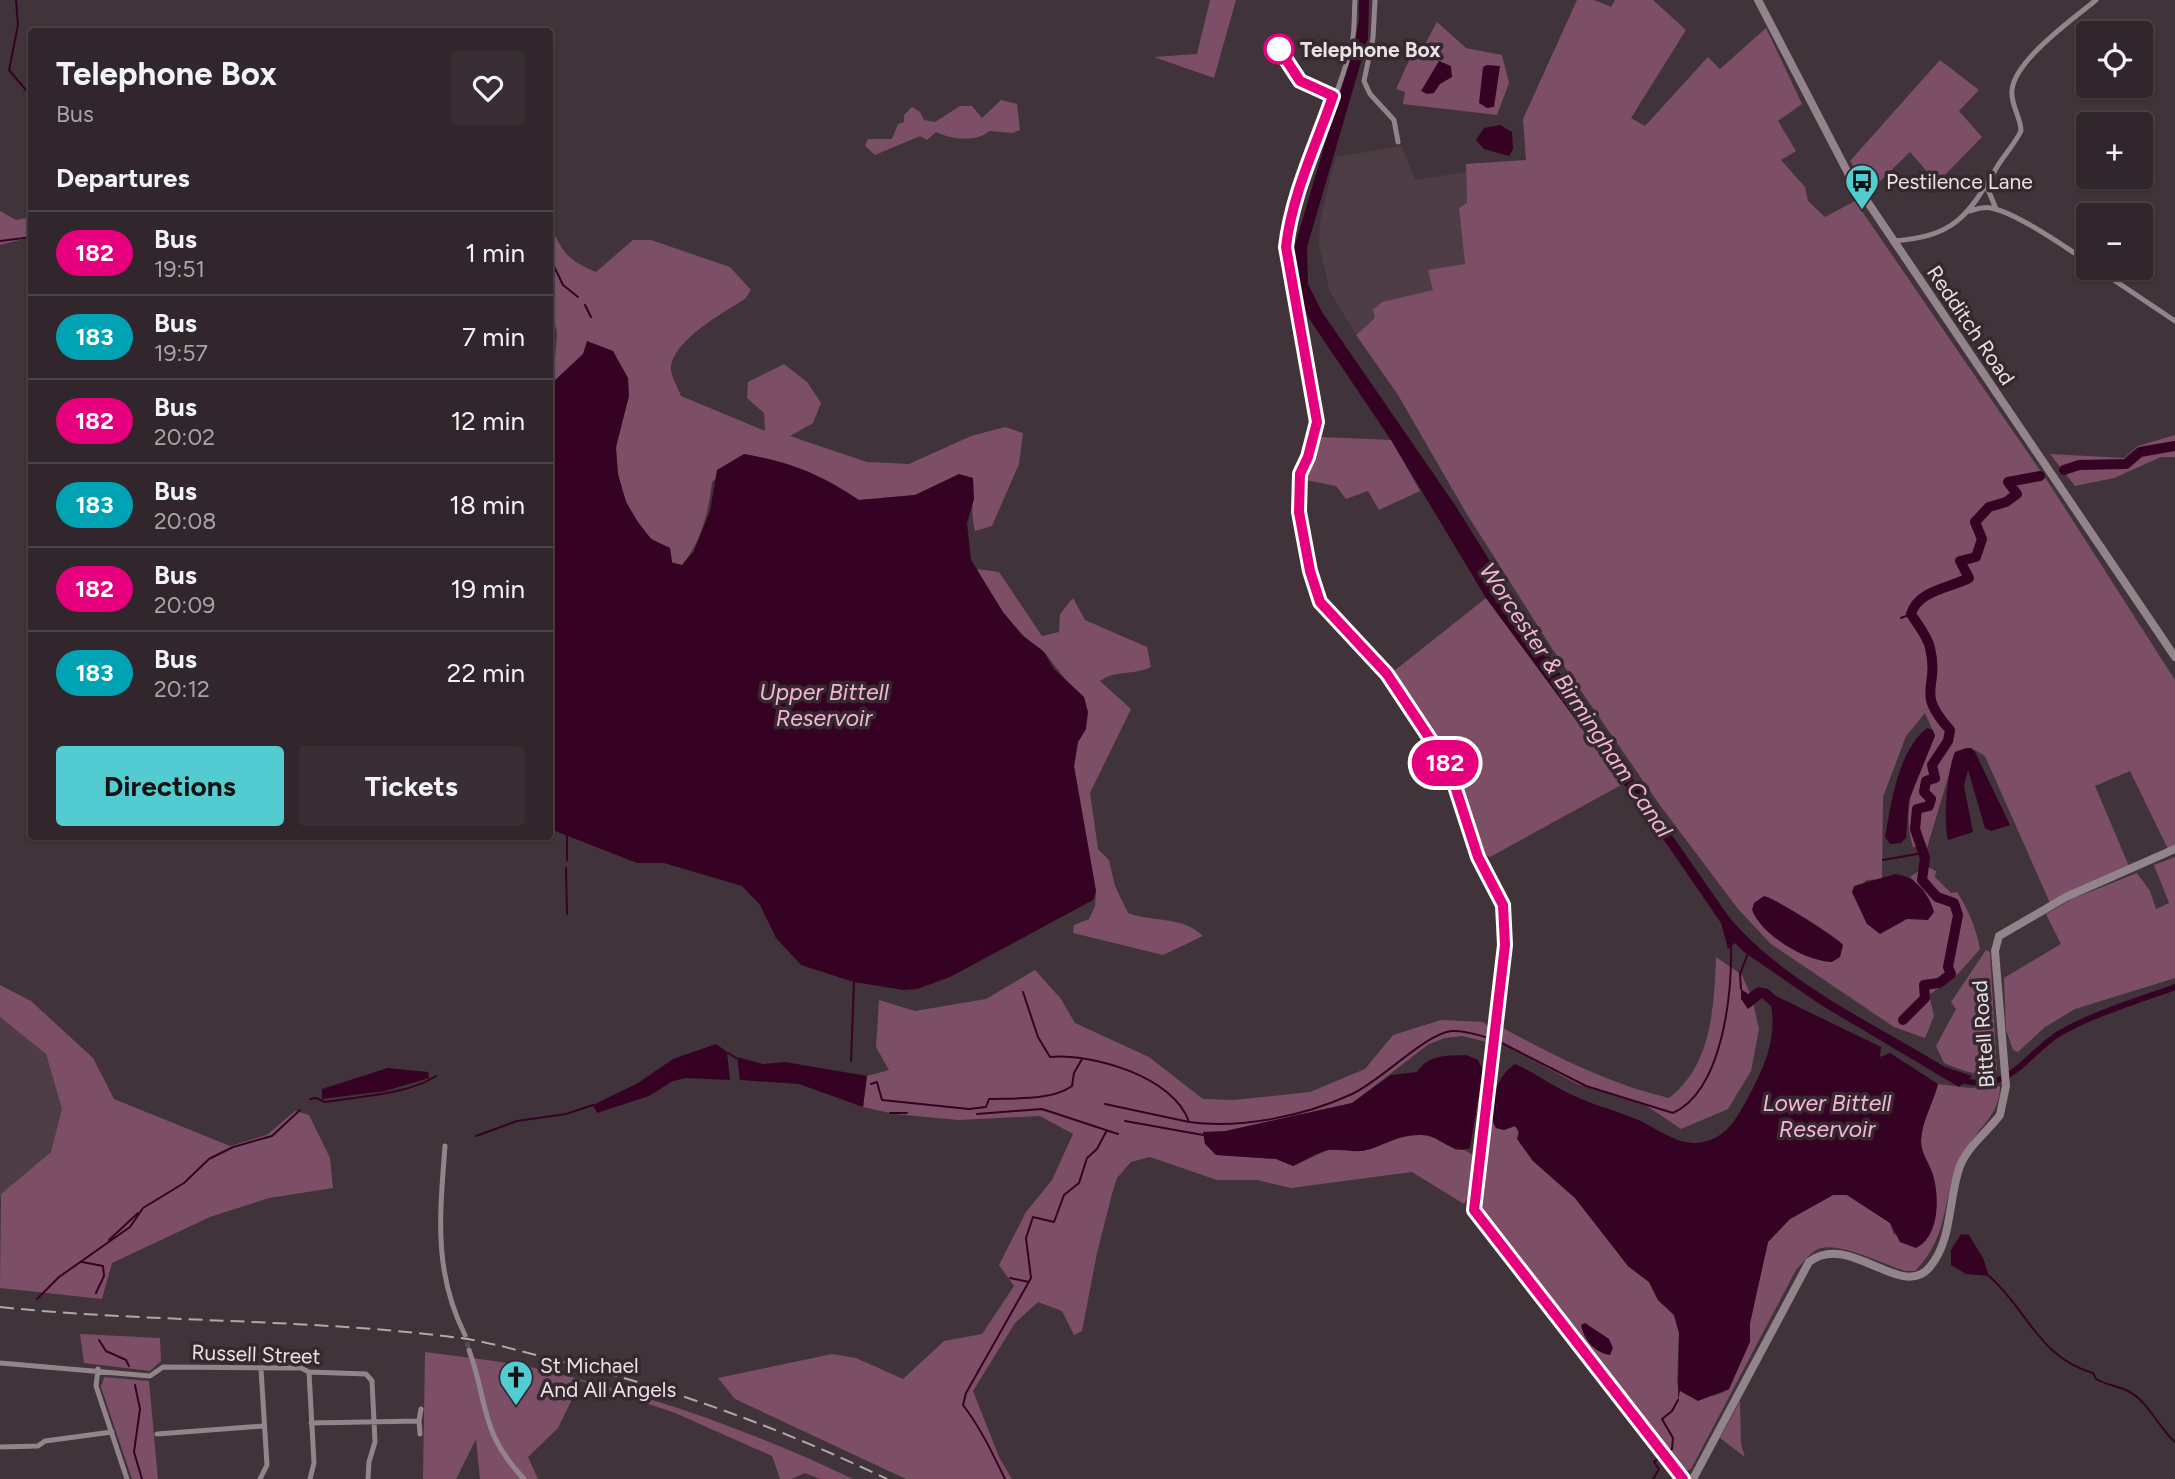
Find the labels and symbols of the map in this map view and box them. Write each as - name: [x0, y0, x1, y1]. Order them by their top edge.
- marker: Telephone Box: [1264, 34, 1294, 64]
- place label: Telephone Box: [1300, 37, 1441, 62]
- bus stop icon: Pestilence Lane: [1843, 162, 1881, 211]
- place label: Pestilence Lane: [1886, 169, 2033, 194]
- street label: Redditch Road: [1922, 261, 2020, 389]
- water label: Worcester & Birmingham Canal: [1473, 557, 1679, 843]
- water label: Upper Bittell Reservoir: [759, 678, 890, 732]
- line badge: 182: [1405, 740, 1485, 786]
- street label: Bittell Road: [1967, 979, 1999, 1089]
- water label: Lower Bittell Reservoir: [1763, 1089, 1892, 1143]
- street label: Russell Street: [191, 1339, 321, 1369]
- place label: St Michael And All Angels: [540, 1353, 676, 1402]
- church icon: St Michael And All Angels: [497, 1358, 535, 1407]

